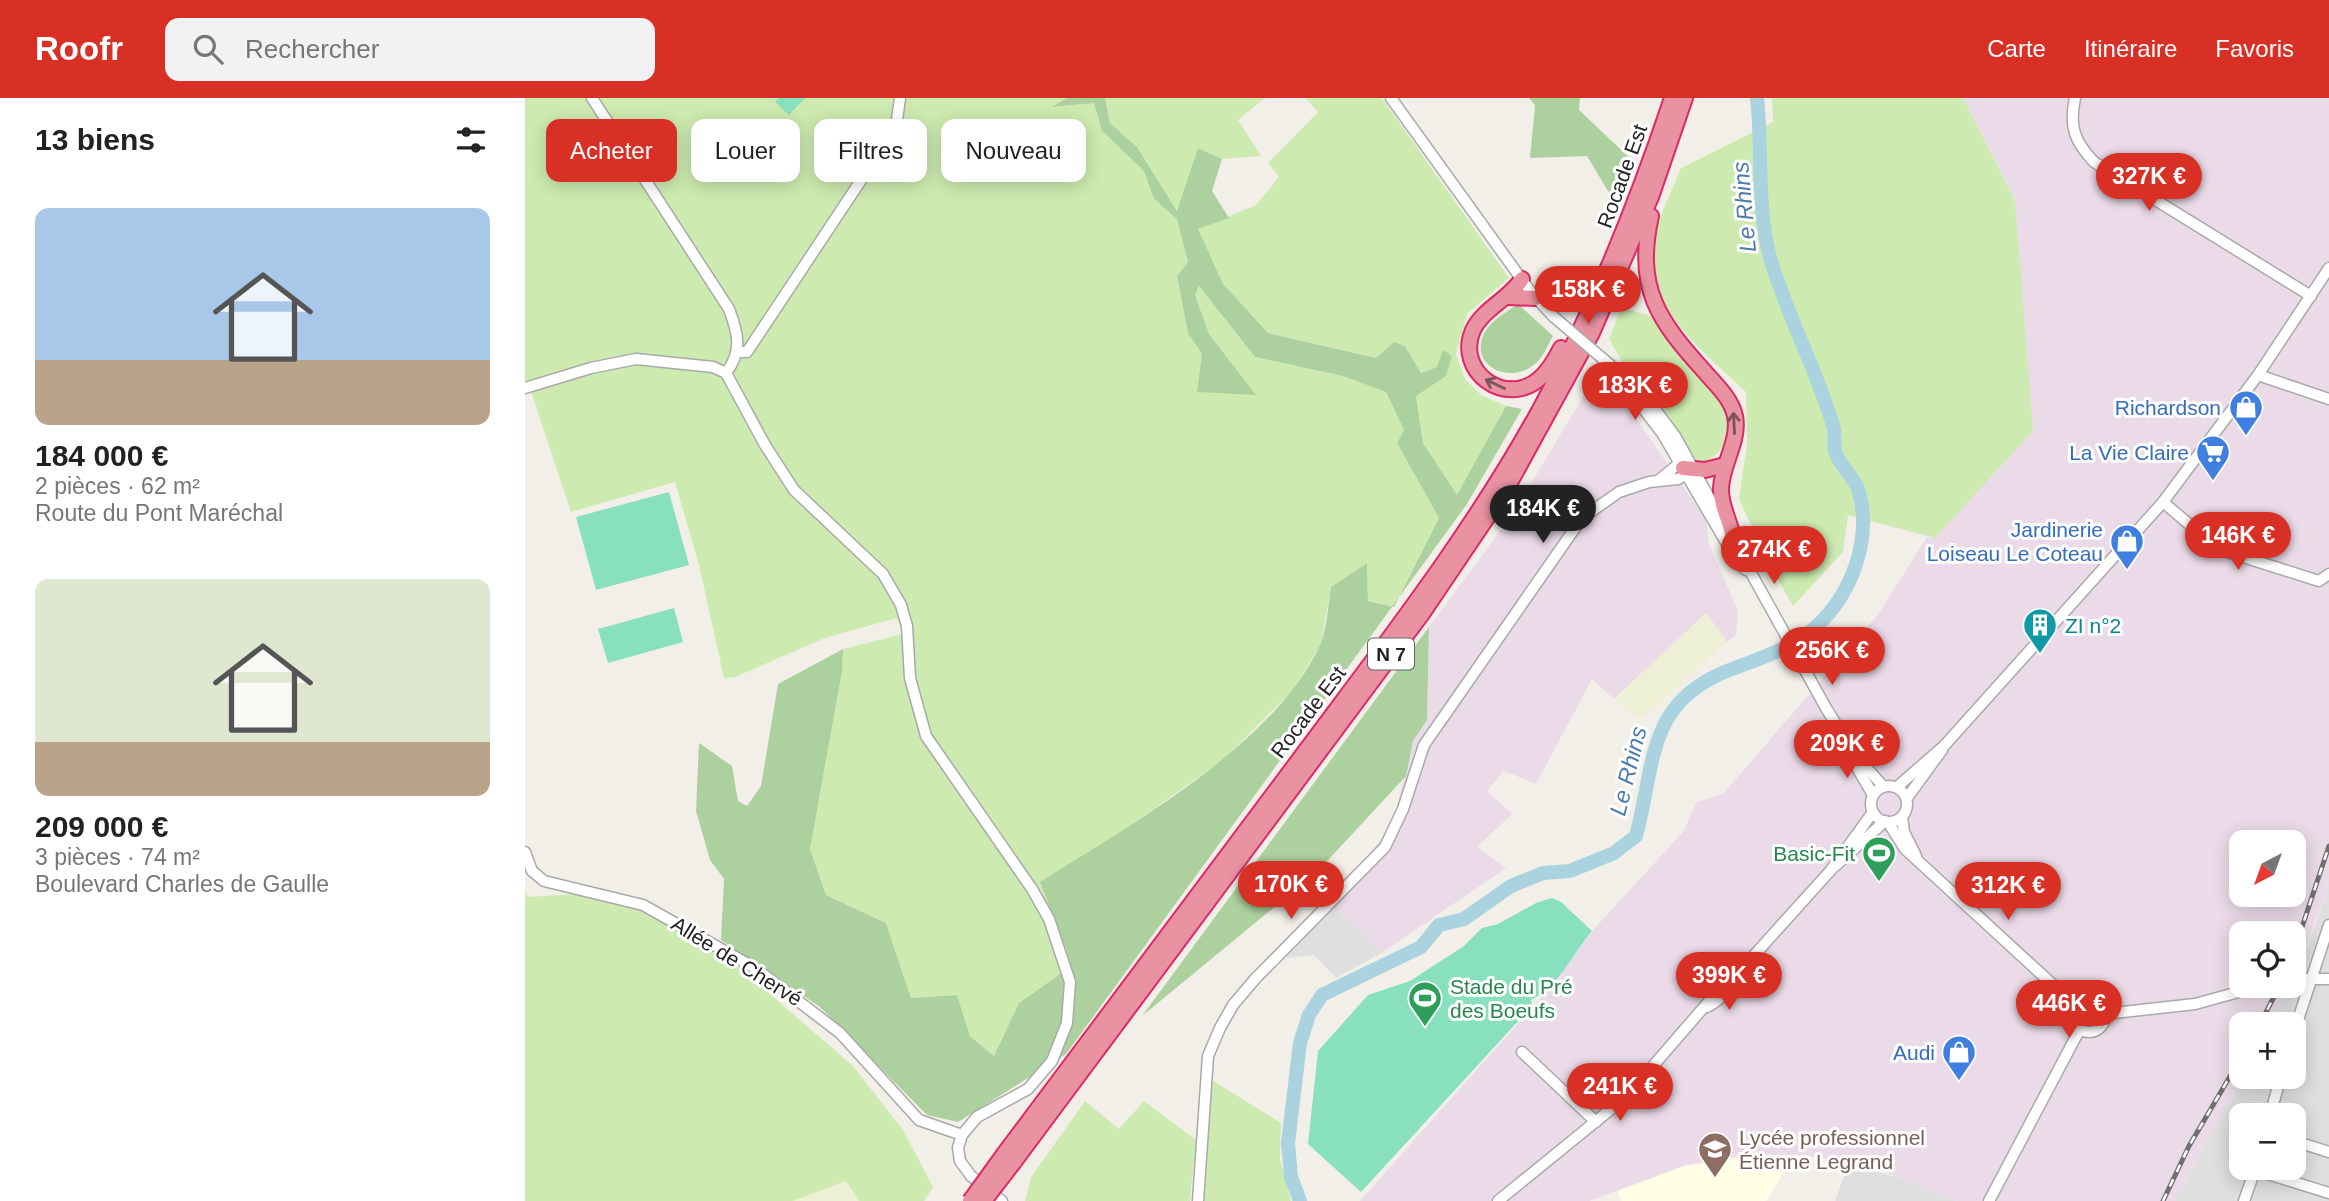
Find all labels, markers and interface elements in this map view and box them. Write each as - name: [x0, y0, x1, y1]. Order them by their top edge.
- search box: [165, 18, 655, 81]
- text: Roofr: [35, 30, 123, 67]
- icon: search: [189, 30, 227, 68]
- text: Rechercher: [245, 34, 379, 64]
- text: Carte: [1987, 35, 2046, 62]
- text: Itinéraire: [2084, 35, 2177, 62]
- text: Favoris: [2215, 35, 2294, 62]
- chip: Acheter: [546, 119, 677, 182]
- chip: Louer: [691, 119, 800, 182]
- chip: Filtres: [814, 119, 927, 182]
- chip: Nouveau: [941, 119, 1086, 182]
- icon: filters: [452, 121, 490, 159]
- street label: Rocade Est: [1593, 121, 1651, 231]
- text: 13 biens: [35, 123, 155, 156]
- pin: 327K €: [2092, 153, 2206, 213]
- water label: Le Rhins: [1727, 160, 1761, 253]
- text: 327K €: [2112, 163, 2186, 189]
- icon: home: [200, 254, 326, 380]
- pin: 158K €: [1531, 266, 1645, 326]
- text: 158K €: [1551, 276, 1625, 302]
- pin: 183K €: [1578, 362, 1692, 422]
- text: 183K €: [1598, 372, 1672, 398]
- one-way arrow: [1485, 377, 1506, 391]
- shop icon: Richardson: [2227, 388, 2265, 437]
- place label: Richardson: [2115, 396, 2221, 419]
- one-way arrow: [1727, 412, 1740, 435]
- supermarket icon: La Vie Claire: [2194, 433, 2232, 482]
- text: 184 000 €: [35, 439, 168, 472]
- place label: La Vie Claire: [2069, 441, 2189, 464]
- text: 2 pièces · 62 m²: [35, 473, 200, 499]
- pin: 184K €: [1486, 486, 1600, 545]
- text: 184K €: [1506, 495, 1580, 521]
- text: Route du Pont Maréchal: [35, 500, 283, 526]
- pin: 146K €: [2181, 512, 2295, 572]
- place label: Jardinerie Loiseau Le Coteau: [1927, 518, 2103, 565]
- shop icon: Jardinerie Loiseau Le Coteau: [2108, 522, 2146, 571]
- text: 146K €: [2201, 522, 2275, 548]
- pin: 274K €: [1717, 526, 1831, 586]
- text: 274K €: [1737, 536, 1811, 562]
- building icon: ZI n°2: [2021, 606, 2059, 655]
- place label: ZI n°2: [2065, 614, 2121, 637]
- icon: home: [200, 625, 326, 751]
- pin: 256K €: [1775, 628, 1889, 687]
- text: 256K €: [1795, 637, 1869, 663]
- road number: N 7: [1368, 638, 1414, 670]
- street label: Rocade Est: [1266, 662, 1350, 762]
- pin: 209K €: [1790, 720, 1904, 780]
- water label: Le Rhins: [1604, 723, 1652, 818]
- text: 209K €: [1810, 730, 1884, 756]
- text: 209 000 €: [35, 810, 168, 843]
- north arrow: [2229, 830, 2307, 906]
- map controls: [2229, 830, 2306, 1180]
- sports icon: Basic-Fit: [1860, 834, 1898, 883]
- place label: Basic-Fit: [1773, 842, 1855, 865]
- text: 3 pièces · 74 m²: [35, 844, 200, 870]
- pin: 170K €: [1234, 862, 1348, 921]
- pin: 312K €: [1951, 862, 2065, 922]
- text: Boulevard Charles de Gaulle: [35, 871, 329, 897]
- text: 170K €: [1254, 871, 1328, 897]
- text: 312K €: [1971, 872, 2045, 898]
- street label: Allée de Chervé: [668, 912, 806, 1010]
- button: locate: [2229, 921, 2306, 998]
- pin: 399K €: [1672, 953, 1786, 1012]
- text: 399K €: [1692, 962, 1766, 988]
- place label: Stade du Pré des Boeufs: [1450, 975, 1573, 1022]
- sports icon: Stade du Pré des Boeufs: [1406, 979, 1444, 1028]
- pin: 446K €: [2012, 981, 2126, 1040]
- text: 446K €: [2032, 990, 2106, 1016]
- button: +: [2229, 1012, 2306, 1089]
- shop icon: Audi: [1940, 1033, 1978, 1082]
- place label: Audi: [1893, 1041, 1935, 1064]
- pin: 241K €: [1563, 1063, 1677, 1123]
- text: 241K €: [1583, 1073, 1657, 1099]
- button: −: [2229, 1103, 2306, 1180]
- place label: Lycée professionnel Étienne Legrand: [1739, 1126, 1925, 1173]
- school or university icon: Lycée professionnel Étienne Legrand: [1696, 1130, 1734, 1179]

